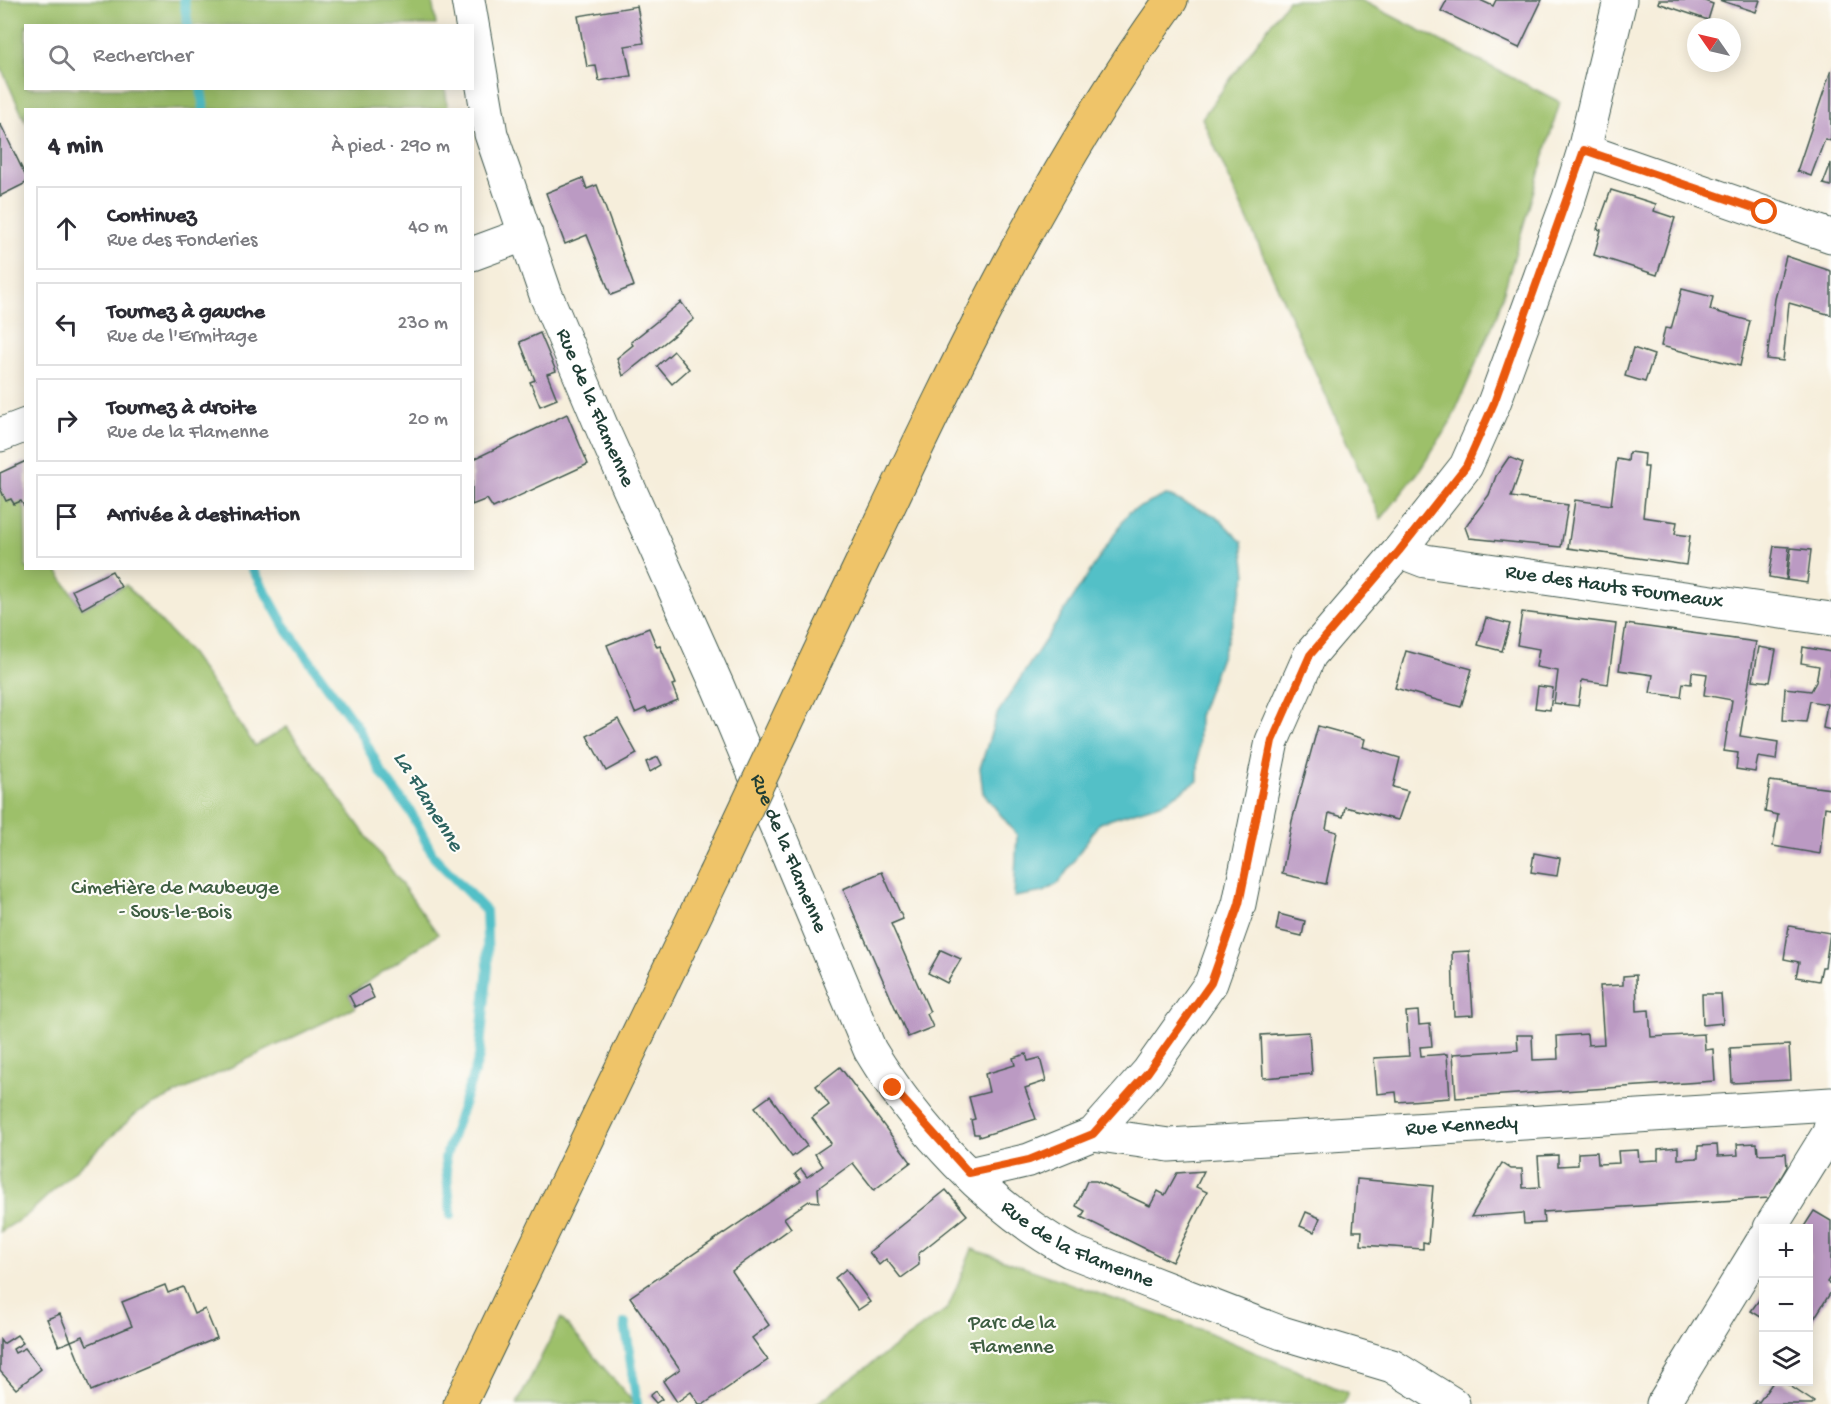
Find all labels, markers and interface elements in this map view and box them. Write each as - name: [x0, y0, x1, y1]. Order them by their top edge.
- north arrow: [1687, 18, 1741, 72]
- search box: [24, 24, 474, 90]
- icon: search: [45, 41, 78, 74]
- text: Rechercher: [93, 44, 193, 70]
- text: 4 min: [48, 132, 103, 163]
- text: À pied · 290 m: [331, 136, 450, 159]
- route start: [1751, 198, 1777, 224]
- text: Continuez: [107, 204, 196, 230]
- icon: ahead: [50, 212, 83, 245]
- text: 40 m: [408, 217, 448, 240]
- text: Rue des Fonderies: [107, 230, 257, 253]
- text: Tournez à gauche: [107, 300, 265, 326]
- icon: left: [50, 308, 83, 341]
- text: 230 m: [398, 313, 448, 336]
- street label: Rue de la Flamenne: [549, 325, 640, 492]
- text: Rue de l'Ermitage: [107, 326, 257, 349]
- text: Tournez à droite: [107, 396, 256, 422]
- icon: right: [50, 404, 83, 437]
- text: 20 m: [408, 409, 448, 432]
- text: Rue de la Flamenne: [107, 422, 269, 445]
- icon: arrive: [50, 500, 83, 533]
- text: Arrivée à destination: [107, 503, 300, 529]
- street label: Rue des Hauts Fourneaux: [1504, 560, 1725, 616]
- water label: La Flamenne: [386, 747, 469, 858]
- street label: Rue de la Flamenne: [744, 771, 833, 938]
- park label: Cimetière de Maubeuge - Sous-le-Bois: [71, 877, 280, 926]
- route end: [879, 1074, 905, 1100]
- street label: Rue Kennedy: [1405, 1111, 1519, 1143]
- street label: Rue de la Flamenne: [995, 1196, 1158, 1295]
- map controls: [1759, 1224, 1813, 1386]
- button: +: [1759, 1224, 1813, 1278]
- button: −: [1759, 1278, 1813, 1332]
- park label: Parc de la Flamenne: [967, 1312, 1057, 1361]
- button: layers: [1759, 1332, 1813, 1386]

